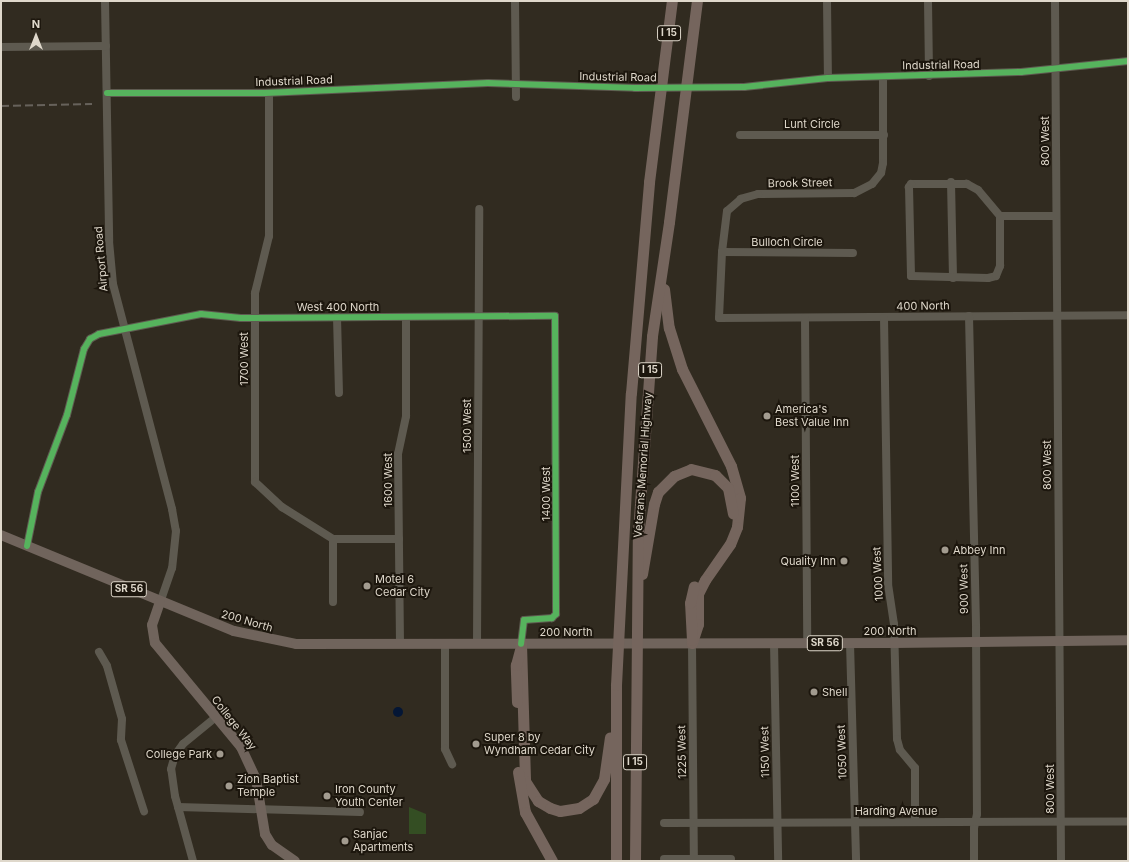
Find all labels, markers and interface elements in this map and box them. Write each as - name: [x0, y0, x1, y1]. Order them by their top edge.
- north arrow: [16, 16, 56, 56]
- text: N: [32, 17, 40, 31]
- road number: I 15: [657, 25, 681, 41]
- street label: Industrial Road: [902, 58, 980, 72]
- street label: Industrial Road: [579, 70, 657, 84]
- street label: Industrial Road: [255, 73, 333, 89]
- street label: 800 West: [1038, 116, 1052, 166]
- street label: Lunt Circle: [784, 117, 840, 131]
- street label: Brook Street: [768, 176, 832, 190]
- street label: Airport Road: [92, 226, 110, 292]
- street label: Bulloch Circle: [751, 235, 823, 249]
- street label: 400 North: [896, 299, 950, 313]
- street label: West 400 North: [297, 300, 379, 314]
- street label: 1700 West: [237, 332, 251, 386]
- road number: I 15: [638, 362, 662, 378]
- street label: Veterans Memorial Highway: [631, 392, 655, 538]
- street label: 1500 West: [460, 399, 474, 453]
- place label: America's Best Value Inn: [775, 403, 849, 429]
- marker: America's Best Value Inn: [762, 411, 772, 421]
- street label: 800 West: [1040, 440, 1054, 490]
- street label: 1600 West: [381, 453, 395, 507]
- street label: 1100 West: [788, 455, 802, 507]
- street label: 1400 West: [539, 467, 553, 521]
- place label: Abbey Inn: [953, 543, 1005, 557]
- marker: Abbey Inn: [940, 545, 950, 555]
- street label: 1000 West: [870, 546, 886, 602]
- place label: Quality Inn: [781, 554, 836, 568]
- marker: Quality Inn: [839, 556, 849, 566]
- street label: 900 West: [957, 564, 971, 614]
- place label: Motel 6 Cedar City: [375, 573, 430, 599]
- road number: SR 56: [110, 581, 148, 597]
- marker: Motel 6 Cedar City: [362, 581, 372, 591]
- street label: 200 North: [220, 607, 274, 635]
- street label: 200 North: [864, 624, 916, 638]
- street label: 200 North: [540, 625, 592, 639]
- road number: SR 56: [806, 635, 844, 651]
- place label: Shell: [822, 685, 847, 699]
- marker: Shell: [809, 687, 819, 697]
- street label: College Way: [209, 693, 259, 753]
- street label: 1225 West: [675, 725, 689, 779]
- street label: 1050 West: [834, 725, 850, 779]
- street label: 1150 West: [758, 726, 772, 778]
- place label: Super 8 by Wyndham Cedar City: [484, 731, 595, 757]
- marker: Super 8 by Wyndham Cedar City: [471, 739, 481, 749]
- place label: College Park: [146, 747, 212, 761]
- marker: College Park: [215, 749, 225, 759]
- road number: I 15: [623, 754, 647, 770]
- street label: 800 West: [1043, 764, 1057, 814]
- place label: Zion Baptist Temple: [237, 773, 299, 799]
- marker: Zion Baptist Temple: [224, 781, 234, 791]
- place label: Iron County Youth Center: [335, 783, 403, 809]
- marker: Iron County Youth Center: [322, 791, 332, 801]
- street label: Harding Avenue: [855, 804, 937, 818]
- place label: Sanjac Apartments: [353, 828, 413, 854]
- marker: Sanjac Apartments: [340, 836, 350, 846]

